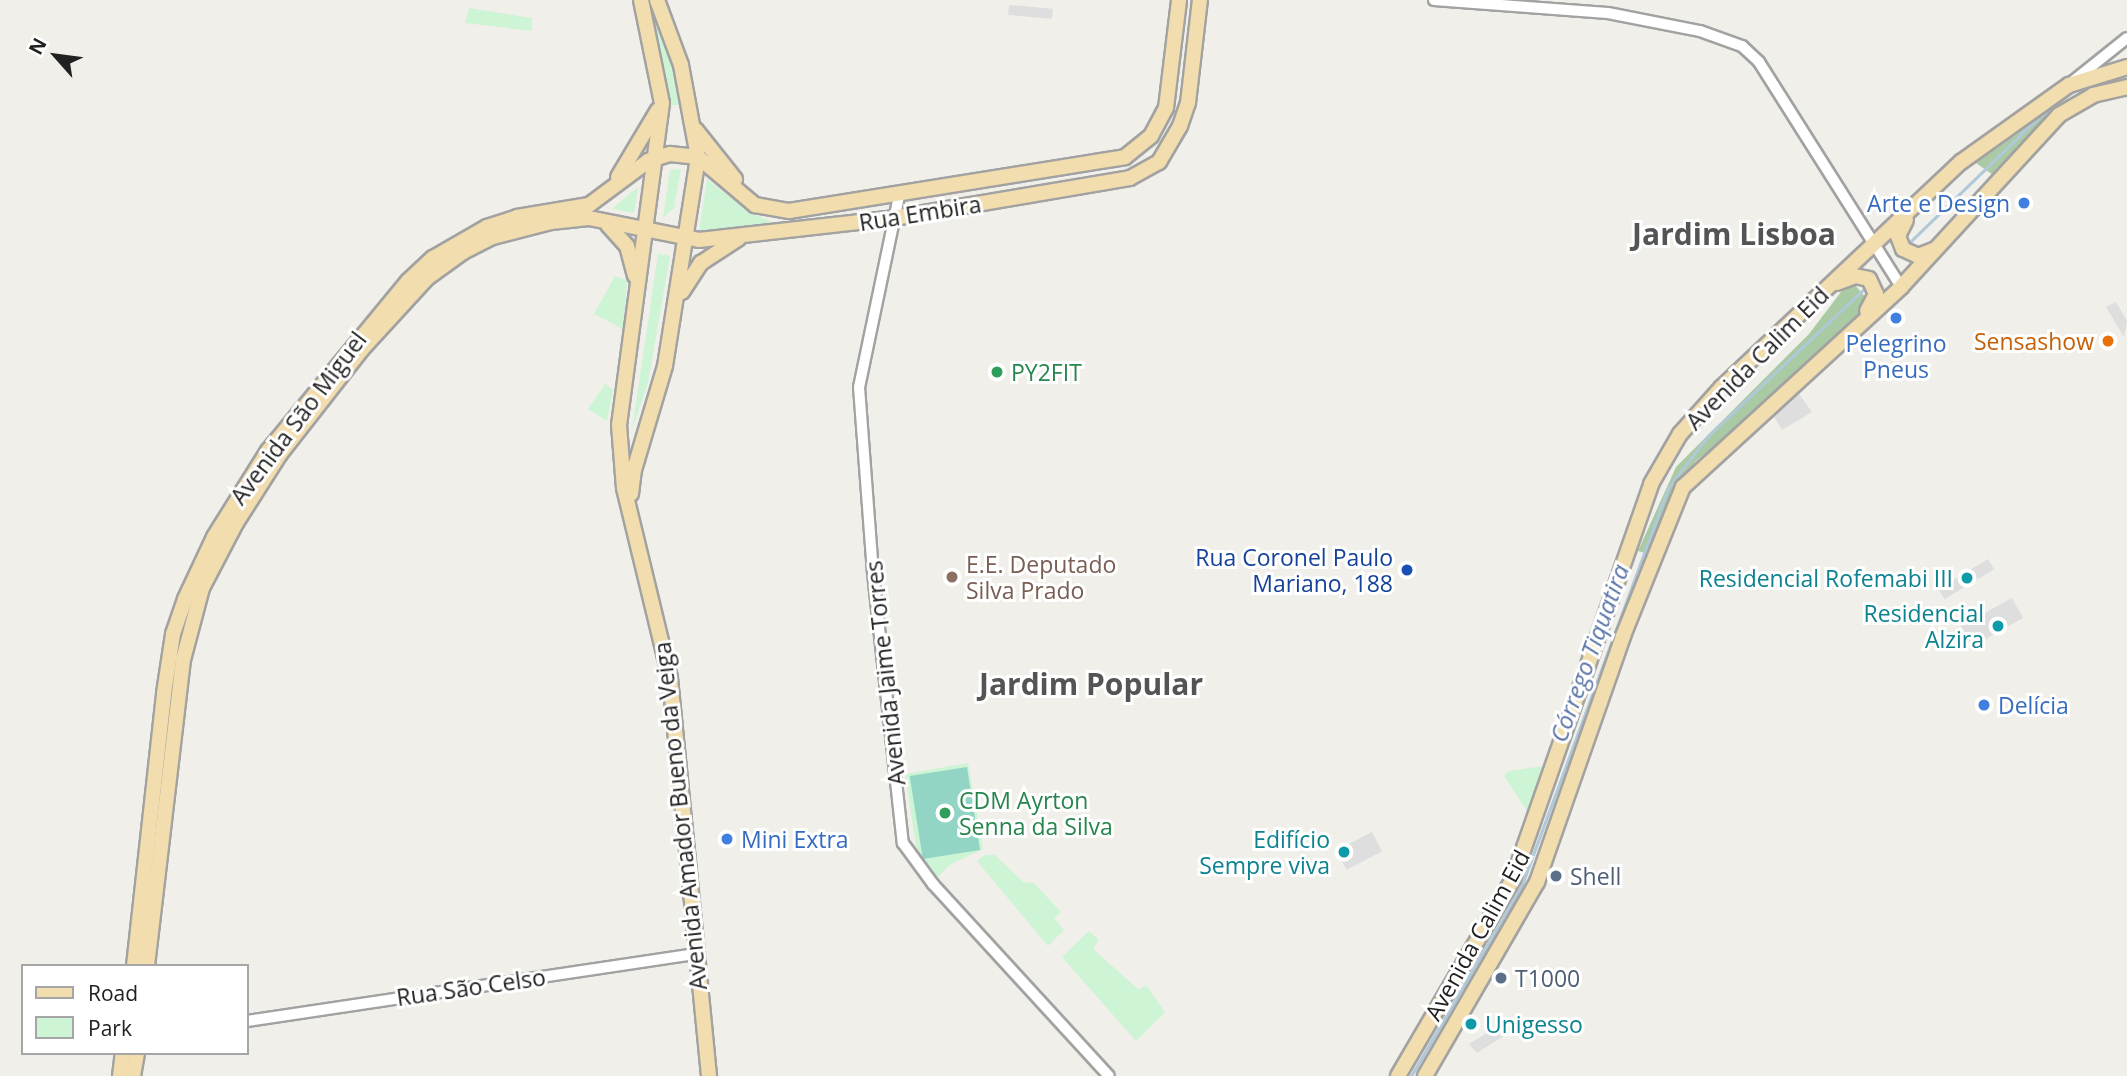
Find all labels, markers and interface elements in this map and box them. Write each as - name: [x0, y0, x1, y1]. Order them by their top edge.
- north arrow: [21, 21, 91, 91]
- text: N: [22, 33, 53, 59]
- place label: Arte e Design: [1867, 189, 2010, 217]
- street label: Rua Embira: [857, 190, 983, 236]
- marker: Arte e Design: [2016, 195, 2032, 211]
- district label: Jardim Lisboa: [1632, 216, 1836, 252]
- street label: Avenida Calim Eid: [1680, 281, 1834, 435]
- marker: Pelegrino Pneus: [1888, 310, 1904, 326]
- street label: Avenida São Miguel: [224, 326, 372, 510]
- place label: Sensashow: [1974, 327, 2094, 355]
- place label: Pelegrino Pneus: [1845, 329, 1947, 383]
- marker: Sensashow: [2100, 333, 2116, 349]
- place label: PY2FIT: [1011, 358, 1082, 386]
- marker: PY2FIT: [989, 364, 1005, 380]
- place label: Rua Coronel Paulo Mariano, 188: [1195, 543, 1393, 597]
- place label: E.E. Deputado Silva Prado: [966, 550, 1116, 604]
- street label: Avenida Jaime Torres: [859, 559, 911, 787]
- water label: Córrego Tiquatira: [1543, 560, 1635, 746]
- marker: Rua Coronel Paulo Mariano, 188: [1399, 562, 1415, 578]
- place label: Residencial Rofemabi III: [1699, 564, 1953, 592]
- marker: E.E. Deputado Silva Prado: [944, 569, 960, 585]
- marker: Residencial Rofemabi III: [1959, 570, 1975, 586]
- place label: Residencial Alzira: [1864, 599, 1984, 653]
- marker: Residencial Alzira: [1990, 618, 2006, 634]
- street label: Avenida Amador Bueno da Veiga: [648, 641, 712, 991]
- district label: Jardim Popular: [979, 666, 1203, 702]
- place label: Delícia: [1998, 691, 2069, 719]
- marker: Delícia: [1976, 697, 1992, 713]
- place label: CDM Ayrton Senna da Silva: [959, 786, 1113, 840]
- marker: CDM Ayrton Senna da Silva: [937, 805, 953, 821]
- place label: Mini Extra: [741, 825, 849, 853]
- place label: Edifício Sempre viva: [1199, 825, 1330, 879]
- marker: Mini Extra: [719, 831, 735, 847]
- marker: Edifício Sempre viva: [1336, 844, 1352, 860]
- street label: Avenida Calim Eid: [1419, 845, 1535, 1025]
- place label: Shell: [1570, 862, 1621, 890]
- marker: Shell: [1548, 868, 1564, 884]
- street label: Rua São Celso: [395, 963, 547, 1011]
- legend: [21, 964, 248, 1055]
- place label: T1000: [1515, 964, 1580, 992]
- marker: T1000: [1493, 970, 1509, 986]
- text: Road: [88, 979, 138, 1007]
- place label: Unigesso: [1485, 1010, 1583, 1038]
- text: Park: [88, 1014, 132, 1042]
- marker: Unigesso: [1463, 1016, 1479, 1032]

